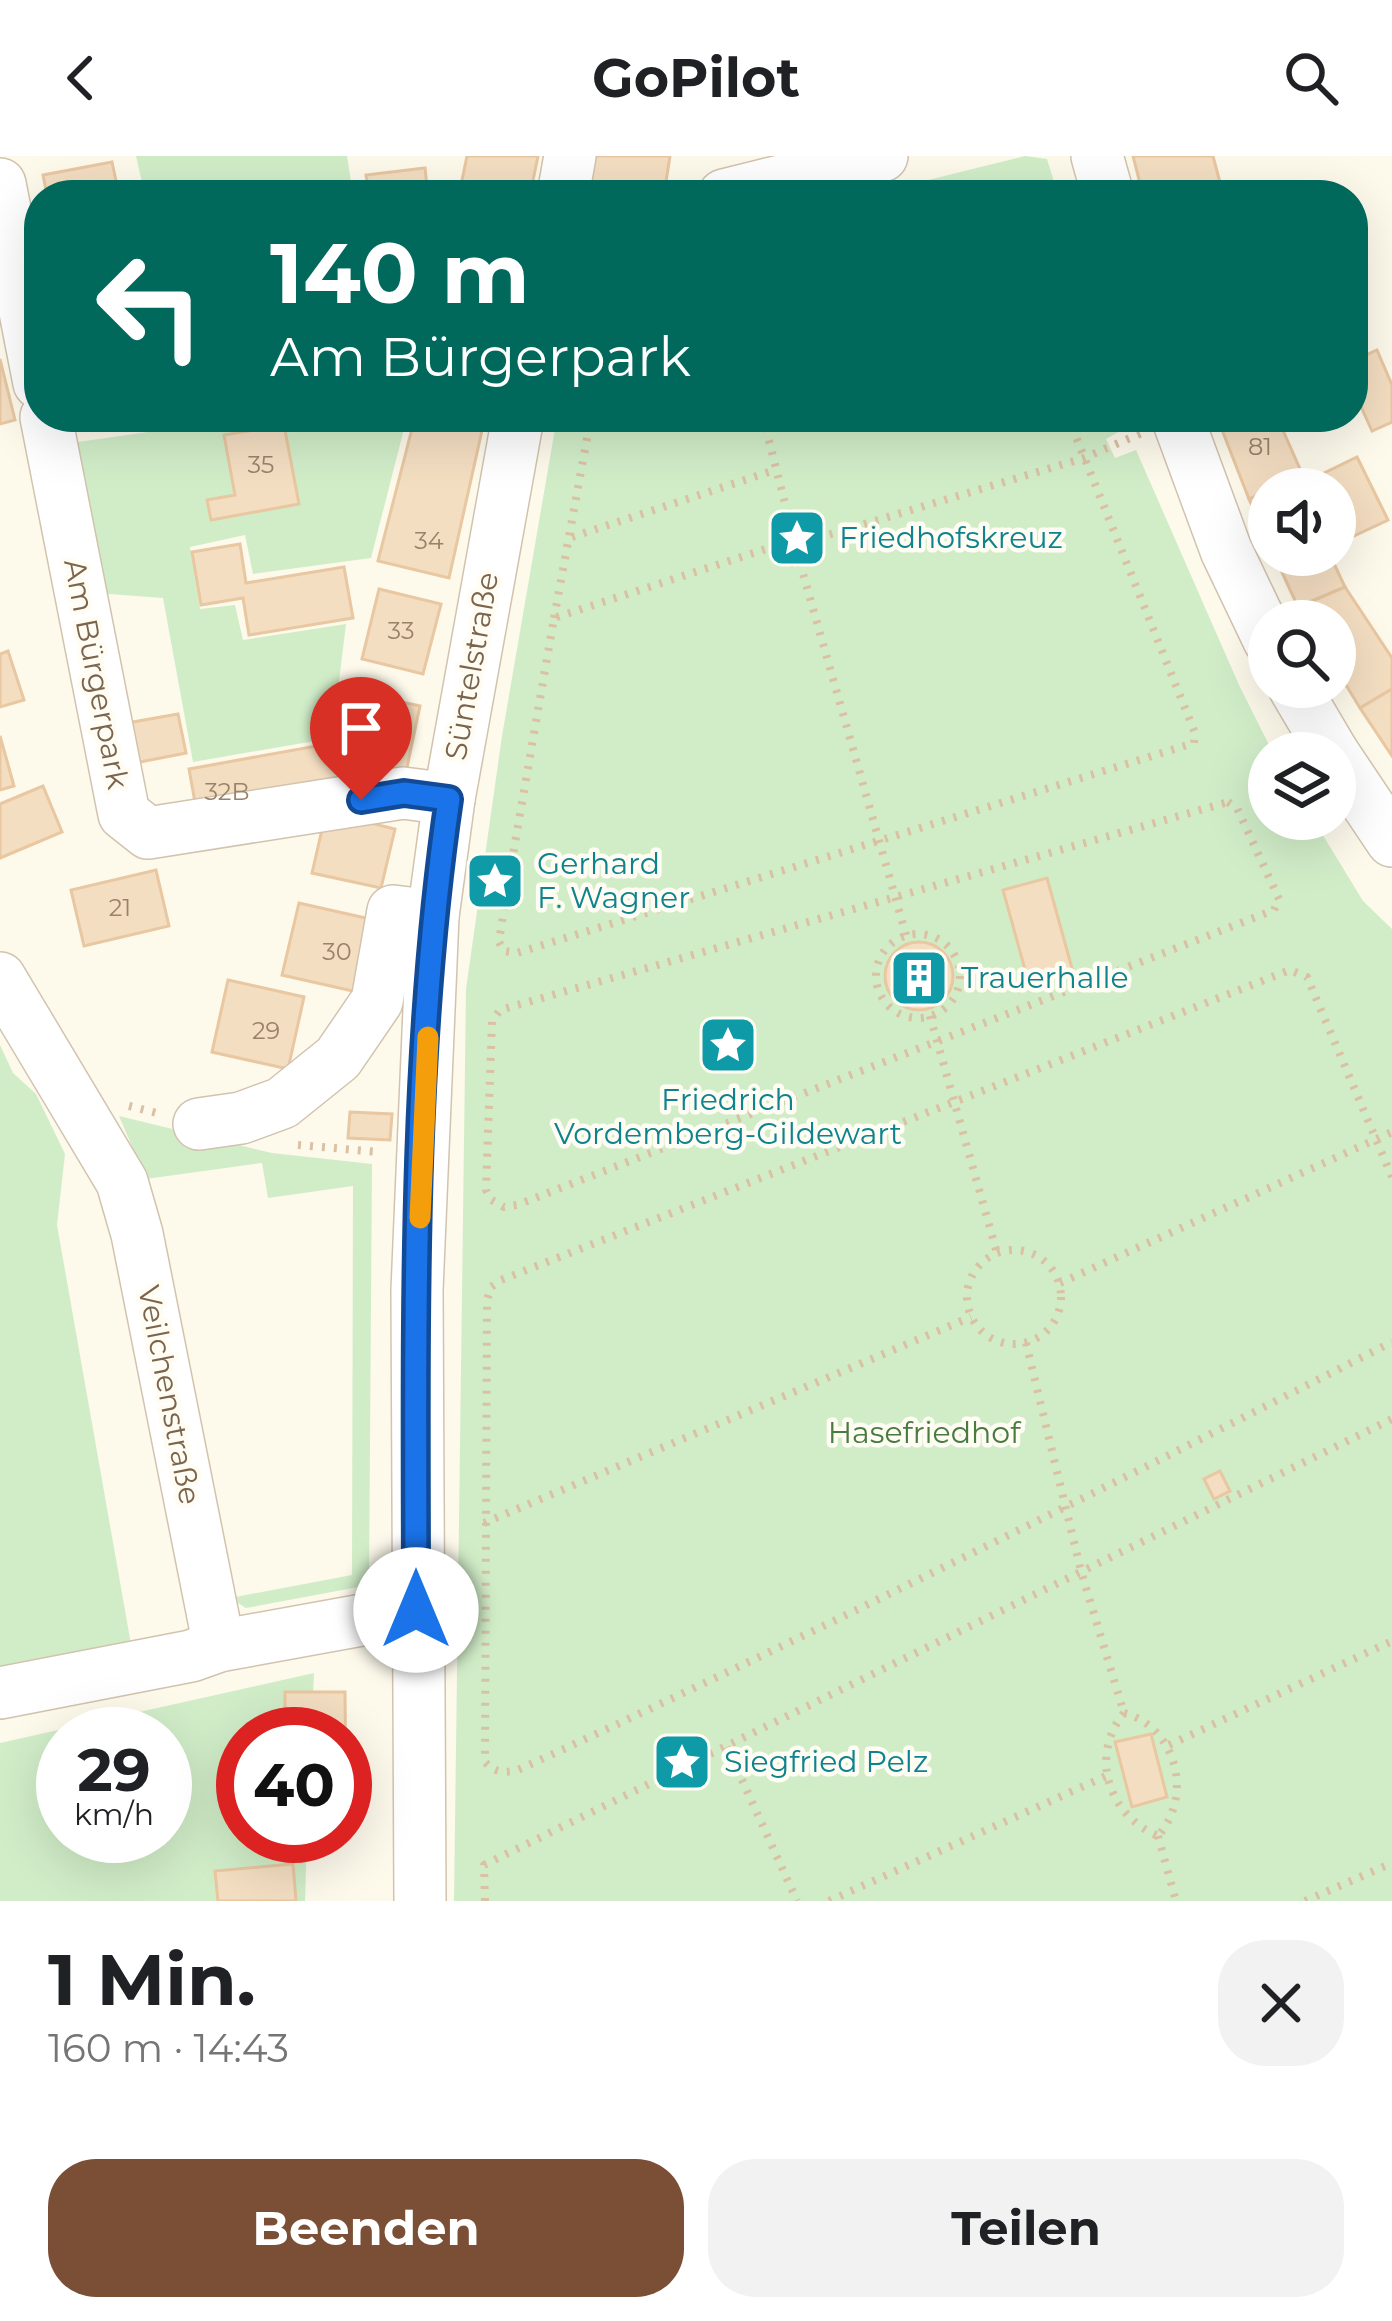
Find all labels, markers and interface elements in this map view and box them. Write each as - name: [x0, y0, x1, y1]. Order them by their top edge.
- icon: back: [48, 45, 114, 111]
- text: GoPilot: [592, 45, 800, 111]
- icon: search: [1278, 45, 1344, 111]
- text: 140 m: [270, 222, 530, 324]
- icon: left: [72, 228, 228, 384]
- text: Am Bürgerpark: [270, 324, 691, 390]
- house number: 81: [1248, 432, 1272, 461]
- house number: 35: [248, 450, 274, 479]
- map controls: [1248, 468, 1356, 840]
- button: sound: [1248, 468, 1356, 576]
- place icon: Friedhofskreuz: [766, 507, 828, 569]
- place label: Friedhofskreuz: [839, 519, 1063, 556]
- house number: 34: [414, 526, 444, 555]
- street label: Am Bürgerpark: [56, 556, 137, 792]
- street label: Süntelstraße: [437, 569, 506, 763]
- button: search: [1248, 600, 1356, 708]
- house number: 33: [388, 616, 414, 645]
- pin: [310, 677, 412, 800]
- icon: arrive: [328, 695, 394, 761]
- button: layers: [1248, 732, 1356, 840]
- house number: 32B: [204, 777, 250, 806]
- place label: Gerhard F. Wagner: [537, 845, 690, 916]
- place icon: Gerhard F. Wagner: [464, 850, 526, 912]
- house number: 21: [109, 893, 131, 922]
- house number: 30: [322, 937, 352, 966]
- building icon: Trauerhalle: [888, 947, 950, 1009]
- place label: Trauerhalle: [961, 959, 1129, 996]
- place icon: Friedrich Vordemberg-Gildewart: [697, 1014, 759, 1076]
- house number: 29: [252, 1016, 280, 1045]
- place label: Friedrich Vordemberg-Gildewart: [554, 1081, 902, 1152]
- street label: Veilchenstraße: [130, 1282, 209, 1508]
- park label: Hasefriedhof: [828, 1414, 1022, 1451]
- position arrow: [353, 1547, 479, 1673]
- speed limit sign: 40: [216, 1707, 372, 1863]
- place icon: Siegfried Pelz: [651, 1731, 713, 1793]
- text: 29: [77, 1733, 151, 1806]
- place label: Siegfried Pelz: [724, 1743, 928, 1780]
- text: km/h: [74, 1796, 154, 1833]
- text: 1 Min.: [48, 1935, 256, 2023]
- button: close: [1218, 1940, 1344, 2066]
- text: 160 m · 14:43: [48, 2024, 289, 2072]
- button: Beenden: [48, 2159, 684, 2297]
- button: Teilen: [708, 2159, 1344, 2297]

